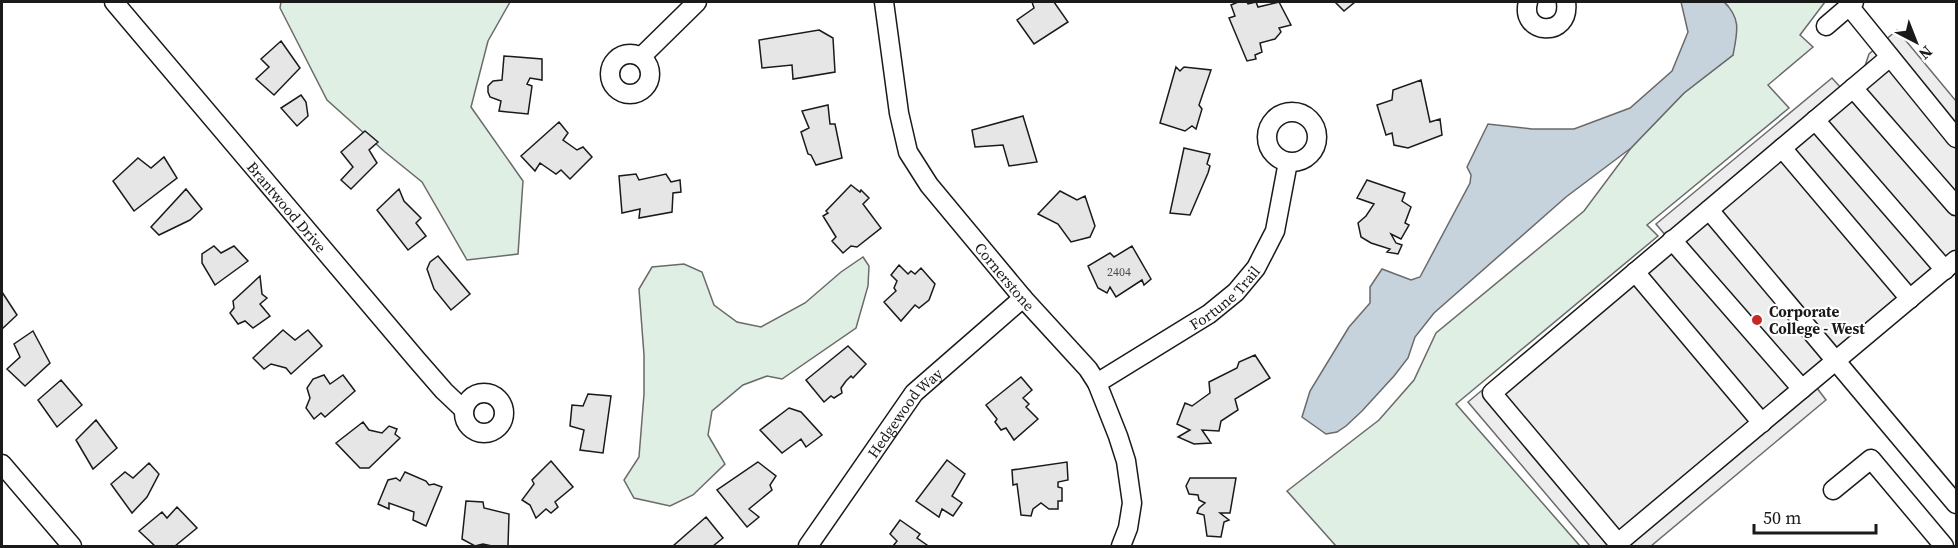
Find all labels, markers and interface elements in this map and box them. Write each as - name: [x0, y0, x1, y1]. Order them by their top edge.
- north arrow: [1886, 12, 1946, 72]
- text: N: [1914, 41, 1938, 65]
- street label: Brantwood Drive: [243, 157, 332, 257]
- street label: Cornerstone: [970, 238, 1040, 315]
- street label: Fortune Trail: [1185, 261, 1265, 334]
- house number: 2404: [1107, 264, 1131, 280]
- place label: Corporate College - West: [1769, 301, 1865, 339]
- marker: Corporate College - West: [1750, 313, 1764, 327]
- street label: Hedgewood Way: [862, 362, 947, 462]
- scale bar: [1754, 497, 1876, 535]
- text: 50 m: [1763, 505, 1801, 530]

